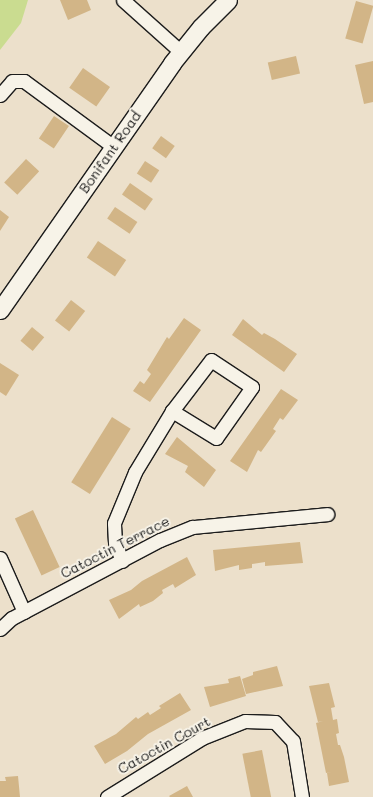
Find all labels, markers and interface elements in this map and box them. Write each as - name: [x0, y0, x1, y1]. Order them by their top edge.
- street label: Bonifant Road: [75, 108, 145, 196]
- street label: Catoctin Terrace: [58, 512, 172, 582]
- street label: Catoctin Court: [115, 713, 213, 777]

